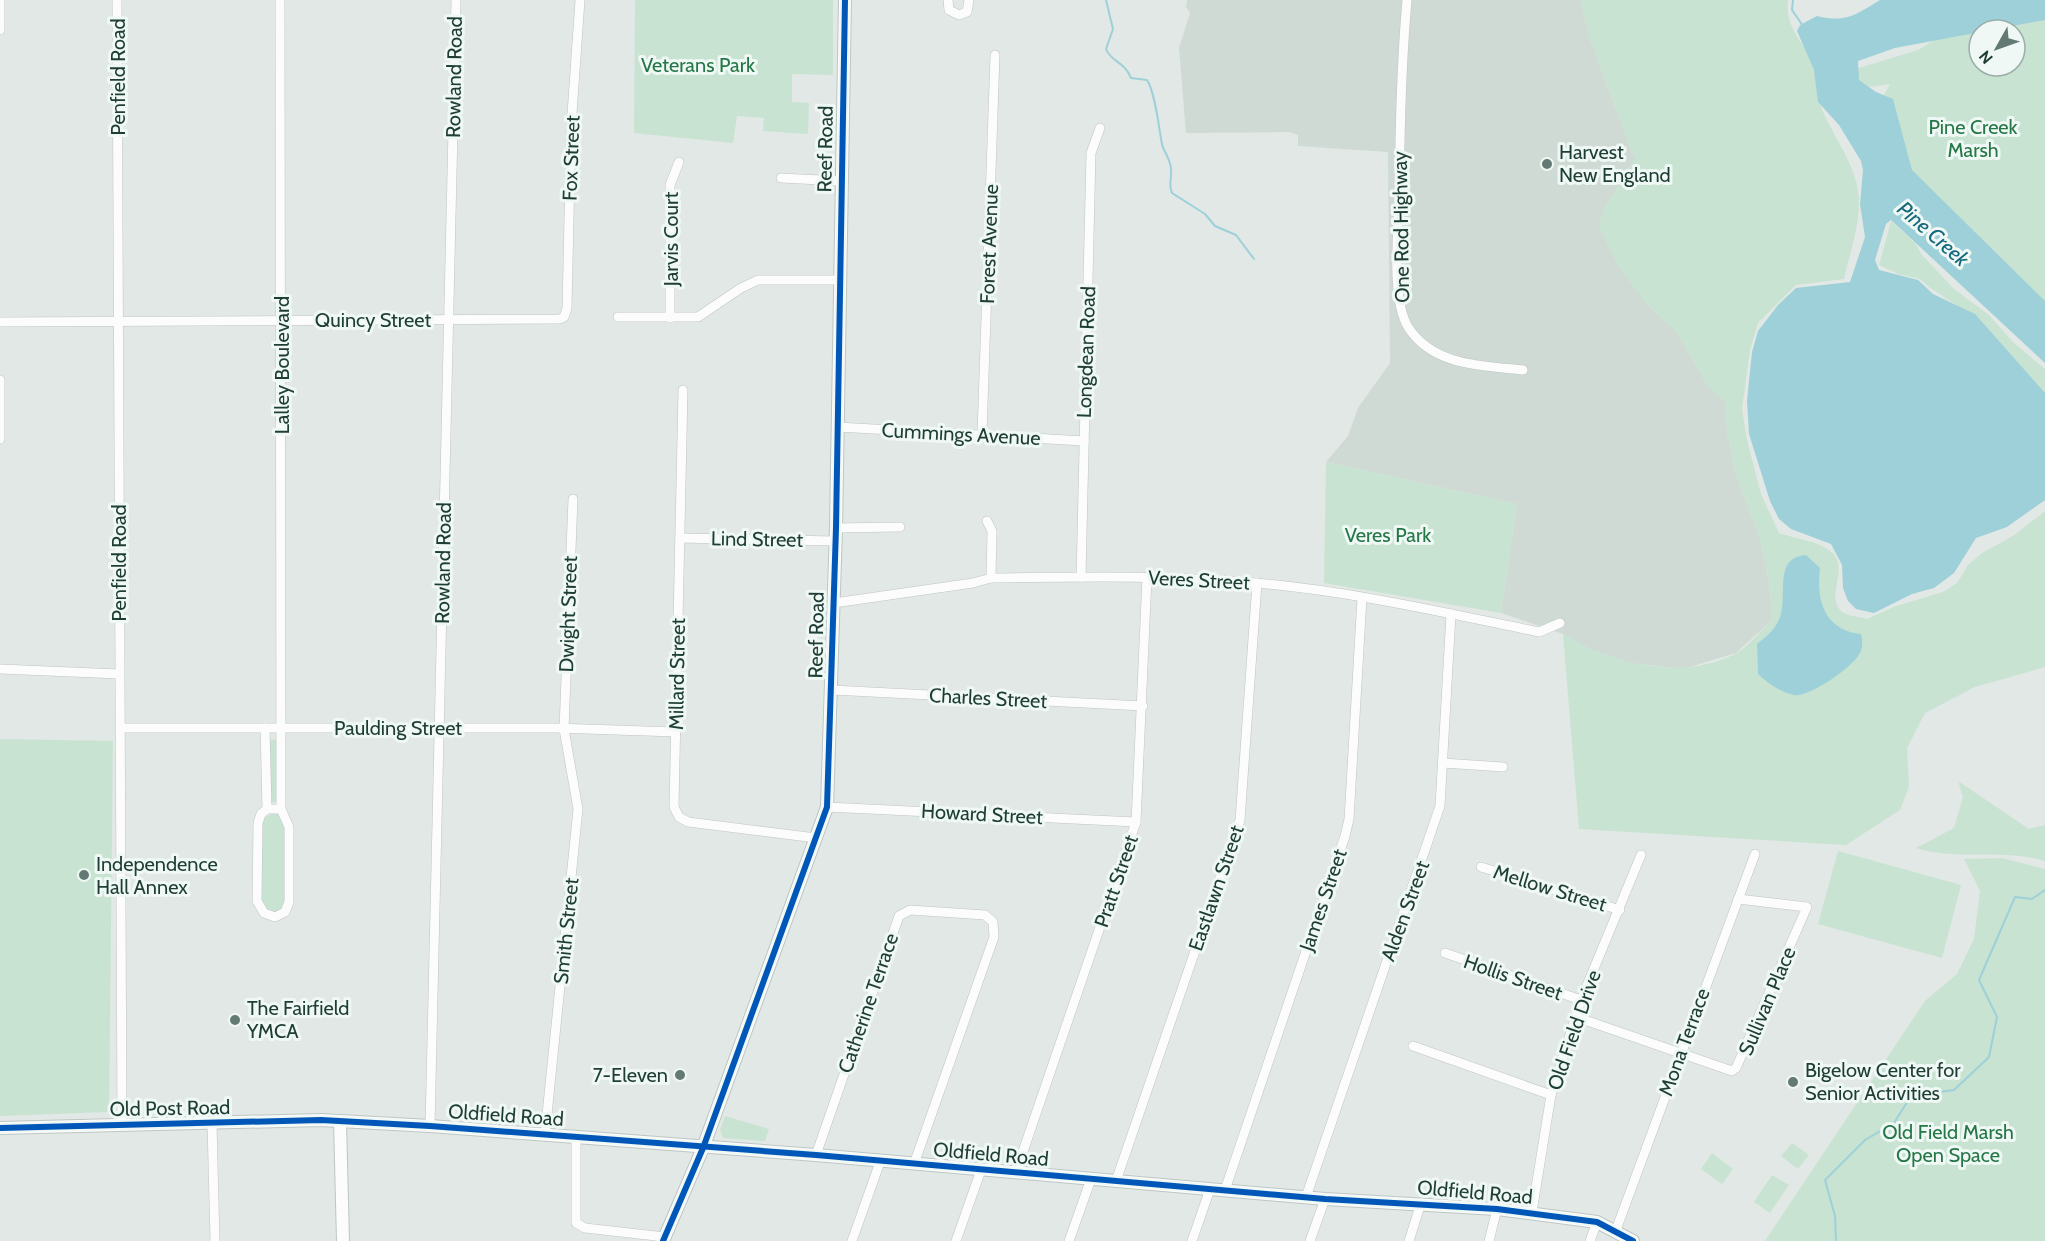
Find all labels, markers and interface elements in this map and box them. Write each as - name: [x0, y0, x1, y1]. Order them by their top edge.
- street label: Rowland Road: [441, 16, 467, 138]
- street label: Penfield Road: [106, 18, 130, 136]
- north arrow: [1967, 18, 2027, 78]
- text: N: [1975, 47, 1997, 68]
- park label: Veterans Park: [641, 53, 755, 77]
- street label: Reef Road: [812, 105, 838, 193]
- street label: Fox Street: [558, 115, 584, 201]
- park label: Pine Creek Marsh: [1928, 115, 2018, 162]
- place label: Harvest New England: [1559, 140, 1671, 187]
- street label: One Rod Highway: [1388, 151, 1414, 303]
- marker: Harvest New England: [1540, 157, 1554, 171]
- street label: Forest Avenue: [975, 184, 1003, 304]
- street label: Jarvis Court: [659, 192, 683, 287]
- water label: Pine Creek: [1892, 196, 1975, 272]
- street label: Longdean Road: [1072, 286, 1100, 418]
- street label: Lalley Boulevard: [270, 296, 294, 434]
- street label: Quincy Street: [315, 308, 431, 332]
- street label: Cummings Avenue: [881, 418, 1041, 450]
- street label: Rowland Road: [430, 502, 456, 624]
- street label: Penfield Road: [107, 504, 131, 622]
- park label: Veres Park: [1345, 523, 1431, 547]
- street label: Lind Street: [711, 526, 804, 552]
- street label: Dwight Street: [554, 555, 582, 673]
- street label: Veres Street: [1148, 565, 1251, 595]
- street label: Reef Road: [803, 591, 829, 679]
- street label: Millard Street: [664, 617, 690, 730]
- street label: Charles Street: [928, 683, 1048, 713]
- street label: Paulding Street: [334, 716, 462, 740]
- street label: Howard Street: [921, 799, 1044, 829]
- street label: Eastlawn Street: [1183, 822, 1249, 954]
- street label: Pratt Street: [1089, 831, 1143, 930]
- street label: James Street: [1294, 846, 1352, 955]
- place label: Independence Hall Annex: [96, 852, 218, 899]
- street label: Alden Street: [1376, 857, 1434, 965]
- street label: Mellow Street: [1491, 859, 1610, 917]
- marker: Independence Hall Annex: [77, 868, 91, 882]
- street label: Smith Street: [548, 876, 584, 985]
- street label: Catherine Terrace: [833, 930, 903, 1076]
- street label: Sullivan Place: [1733, 943, 1801, 1059]
- street label: Hollis Street: [1461, 949, 1566, 1005]
- street label: Old Field Drive: [1542, 967, 1606, 1093]
- street label: Mona Terrace: [1653, 985, 1715, 1099]
- place label: The Fairfield YMCA: [246, 996, 349, 1043]
- marker: The Fairfield YMCA: [228, 1013, 242, 1027]
- place label: Bigelow Center for Senior Activities: [1805, 1058, 1961, 1105]
- place label: 7-Eleven: [593, 1063, 668, 1087]
- marker: 7-Eleven: [673, 1068, 687, 1082]
- marker: Bigelow Center for Senior Activities: [1786, 1075, 1800, 1089]
- street label: Old Post Road: [110, 1095, 230, 1121]
- street label: Oldfield Road: [447, 1099, 565, 1131]
- park label: Old Field Marsh Open Space: [1882, 1120, 2014, 1167]
- street label: Oldfield Road: [932, 1137, 1050, 1171]
- street label: Oldfield Road: [1416, 1175, 1534, 1209]

